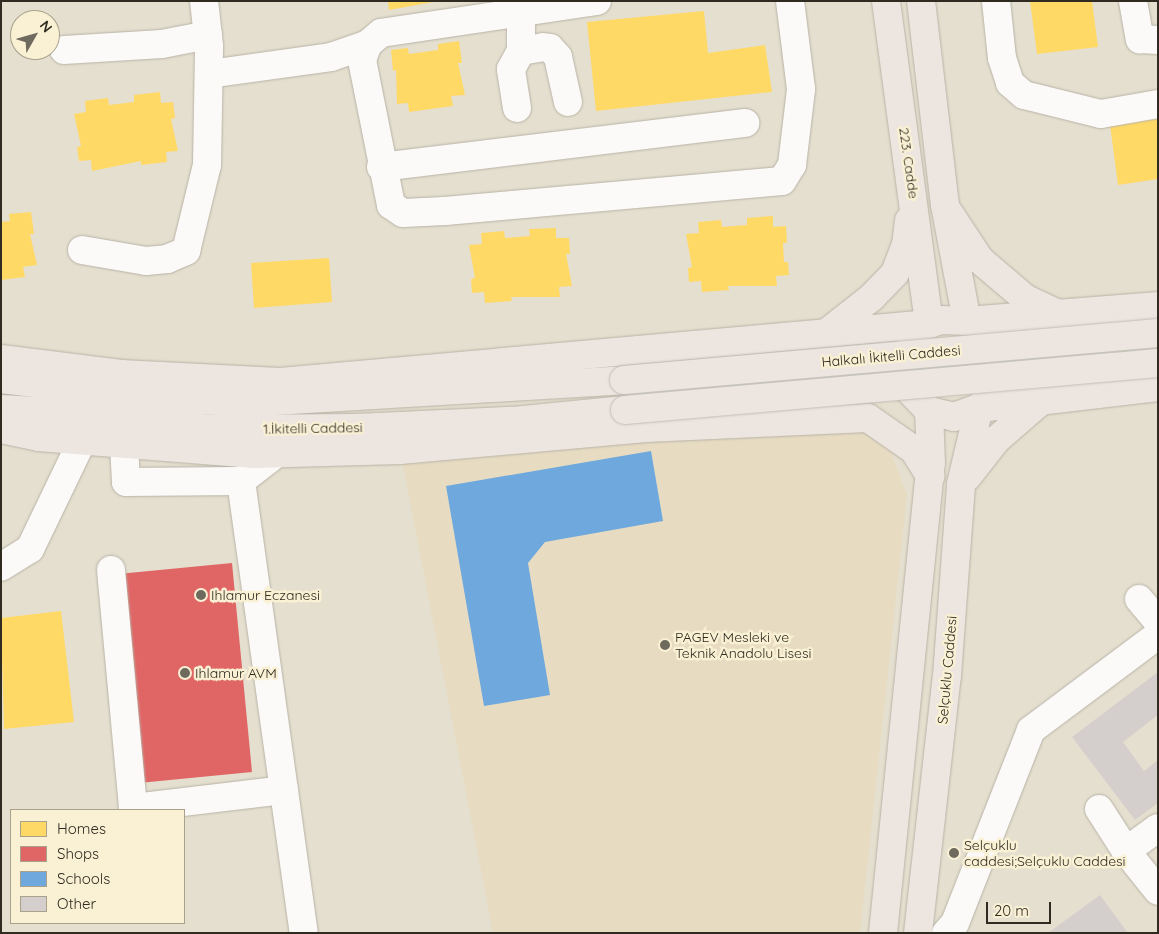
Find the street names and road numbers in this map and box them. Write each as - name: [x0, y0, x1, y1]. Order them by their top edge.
- street label: 223. Cadde: [896, 126, 922, 200]
- street label: Halkalı İkitelli Caddesi: [821, 342, 961, 370]
- street label: 1.İkitelli Caddesi: [263, 419, 363, 437]
- street label: Selçuklu Caddesi: [934, 615, 960, 725]

